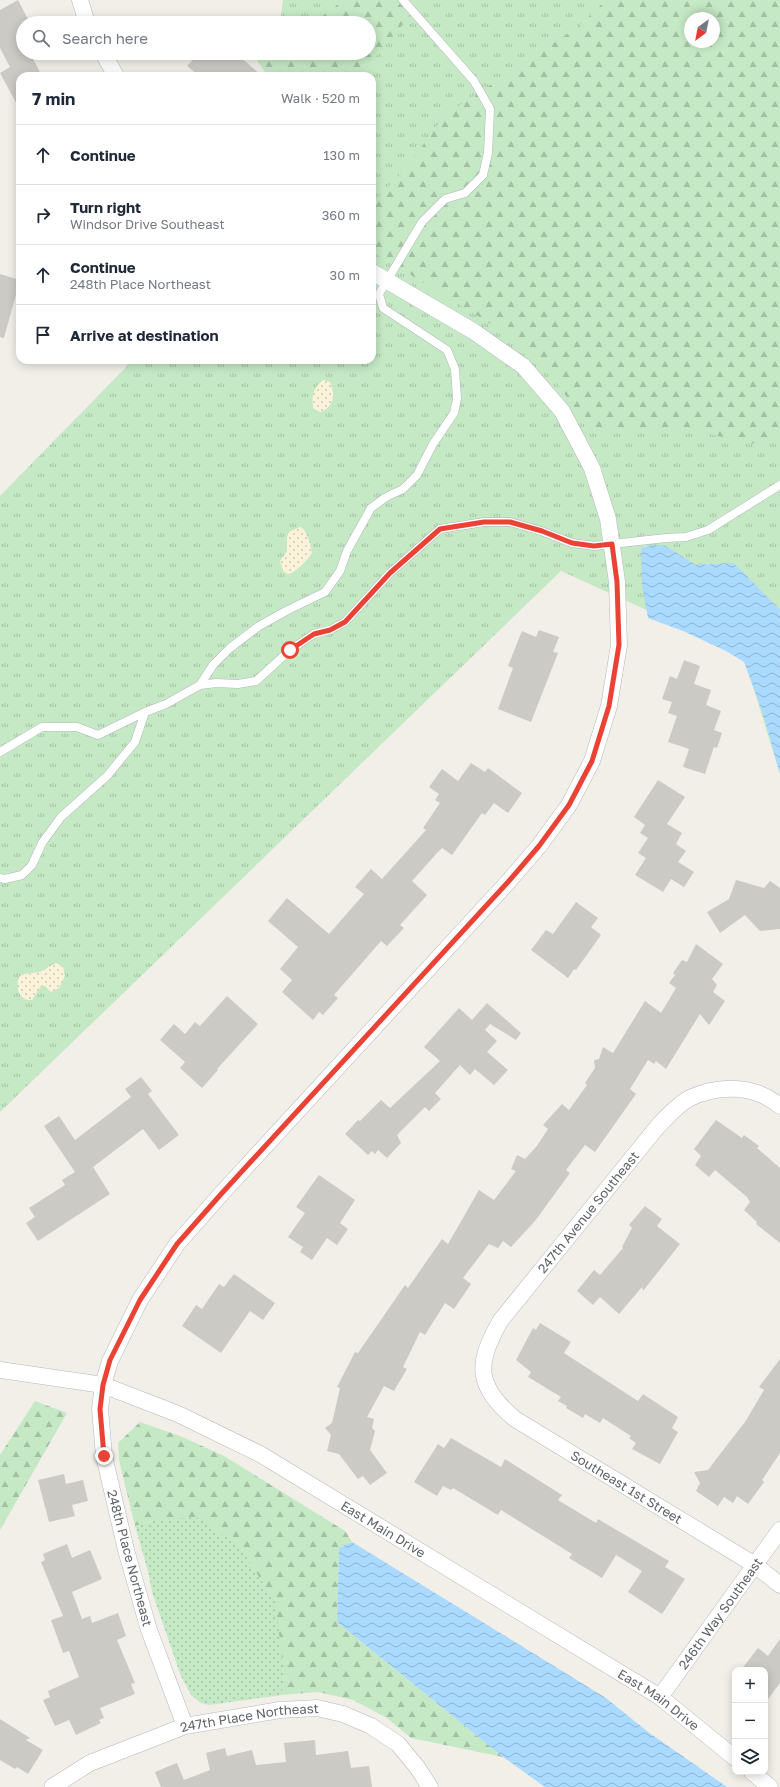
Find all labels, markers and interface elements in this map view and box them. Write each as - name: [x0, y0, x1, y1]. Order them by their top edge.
- north arrow: [684, 12, 720, 48]
- search box: [16, 16, 376, 60]
- icon: search: [30, 27, 52, 49]
- text: Search here: [62, 29, 148, 47]
- text: 7 min: [32, 88, 75, 109]
- text: Walk · 520 m: [281, 90, 360, 106]
- icon: ahead: [32, 144, 54, 166]
- text: Continue: [70, 146, 136, 164]
- text: 130 m: [323, 147, 360, 163]
- text: Turn right: [70, 198, 141, 216]
- icon: right: [32, 204, 54, 226]
- text: 360 m: [322, 207, 360, 223]
- text: Windsor Drive Southeast: [70, 216, 225, 232]
- text: Continue: [70, 258, 136, 276]
- icon: ahead: [32, 264, 54, 286]
- text: 30 m: [330, 267, 360, 283]
- text: 248th Place Northeast: [70, 276, 211, 292]
- icon: arrive: [32, 324, 54, 346]
- text: Arrive at destination: [70, 326, 219, 344]
- route start: [281, 641, 299, 659]
- street label: 247th Avenue Southeast: [534, 1148, 642, 1276]
- route end: [95, 1447, 113, 1465]
- street label: Southeast 1st Street: [568, 1447, 685, 1527]
- street label: 248th Place Northeast: [104, 1488, 156, 1628]
- street label: East Main Drive: [338, 1497, 428, 1561]
- street label: 246th Way Southeast: [675, 1554, 766, 1672]
- street label: East Main Drive: [615, 1665, 702, 1734]
- map controls: [732, 1667, 768, 1775]
- button: +: [732, 1667, 768, 1703]
- street label: 247th Place Northeast: [178, 1700, 319, 1735]
- button: −: [732, 1703, 768, 1739]
- button: layers: [732, 1739, 768, 1775]

